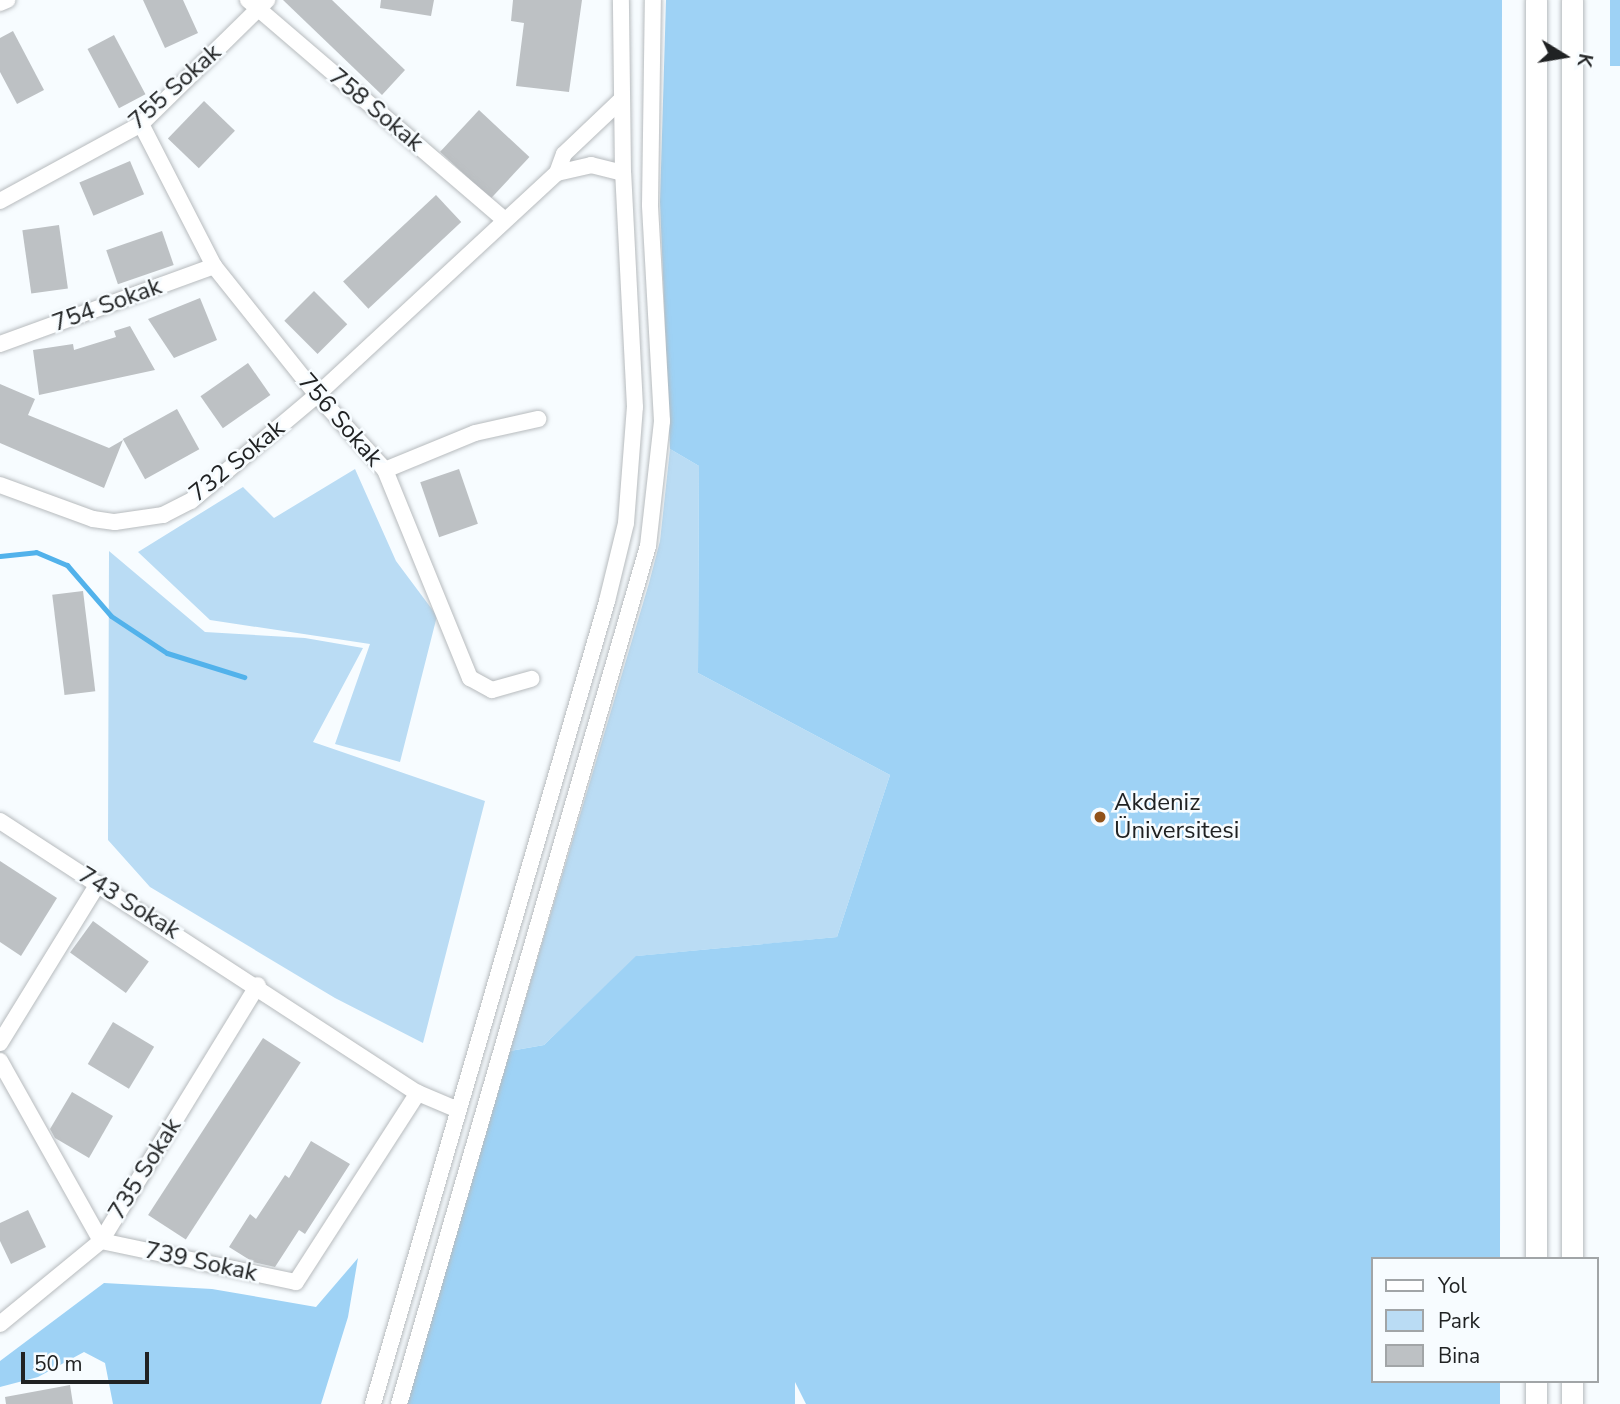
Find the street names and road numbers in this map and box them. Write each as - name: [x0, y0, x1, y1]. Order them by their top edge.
- street label: 755 Sokak: [123, 38, 227, 136]
- street label: 758 Sokak: [323, 62, 429, 158]
- street label: 754 Sokak: [48, 272, 166, 338]
- street label: 756 Sokak: [292, 368, 388, 472]
- street label: 732 Sokak: [184, 414, 290, 508]
- street label: 743 Sokak: [73, 861, 185, 945]
- street label: 735 Sokak: [103, 1113, 187, 1225]
- street label: 739 Sokak: [142, 1236, 260, 1288]

